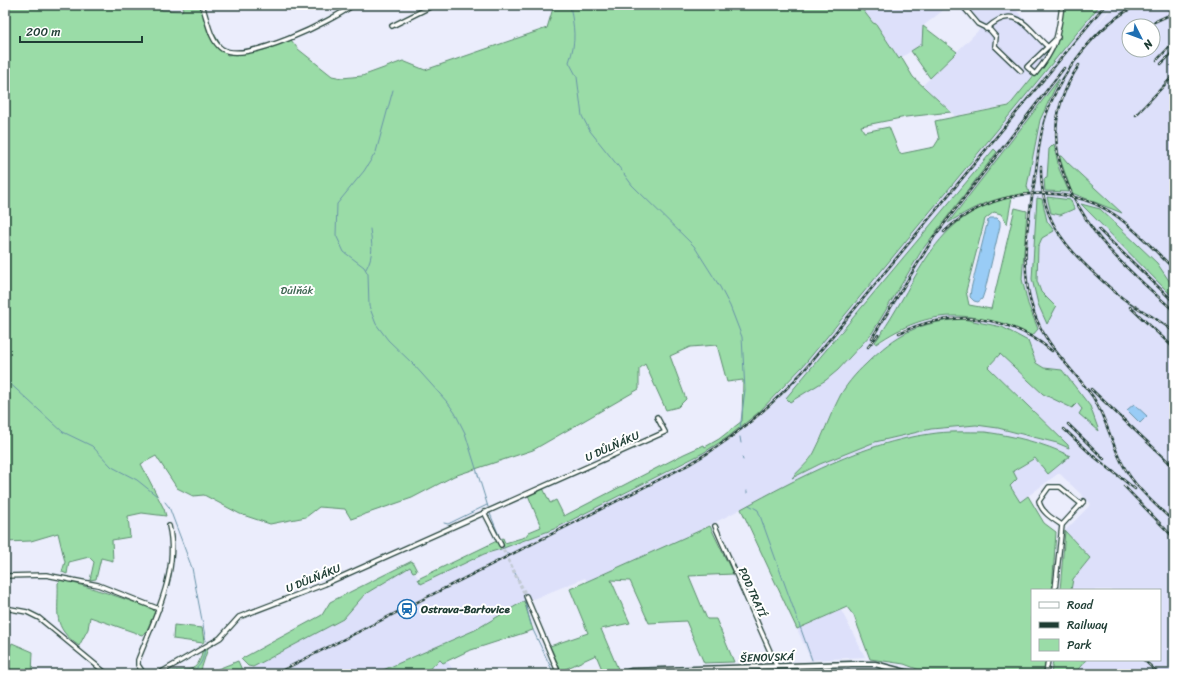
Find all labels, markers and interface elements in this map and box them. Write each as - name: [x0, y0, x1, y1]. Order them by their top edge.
- scale bar: [20, 18, 142, 44]
- north arrow: [1121, 18, 1161, 58]
- text: 200 m: [26, 21, 60, 43]
- text: N: [1138, 34, 1158, 54]
- park label: Důlňák: [281, 281, 314, 300]
- street label: U DŮLŇÁKU: [582, 426, 643, 467]
- street label: U DŮLŇÁKU: [283, 559, 344, 598]
- street label: POD TRATÍ: [733, 564, 772, 621]
- legend: [1031, 589, 1161, 661]
- text: Road: [1067, 594, 1094, 616]
- station icon: Ostrava-Bartovice: [396, 598, 418, 620]
- place label: Ostrava-Bartovice: [420, 600, 510, 619]
- text: Railway: [1067, 614, 1108, 636]
- text: Park: [1067, 634, 1092, 656]
- street label: ŠENOVSKÁ: [740, 647, 796, 668]

